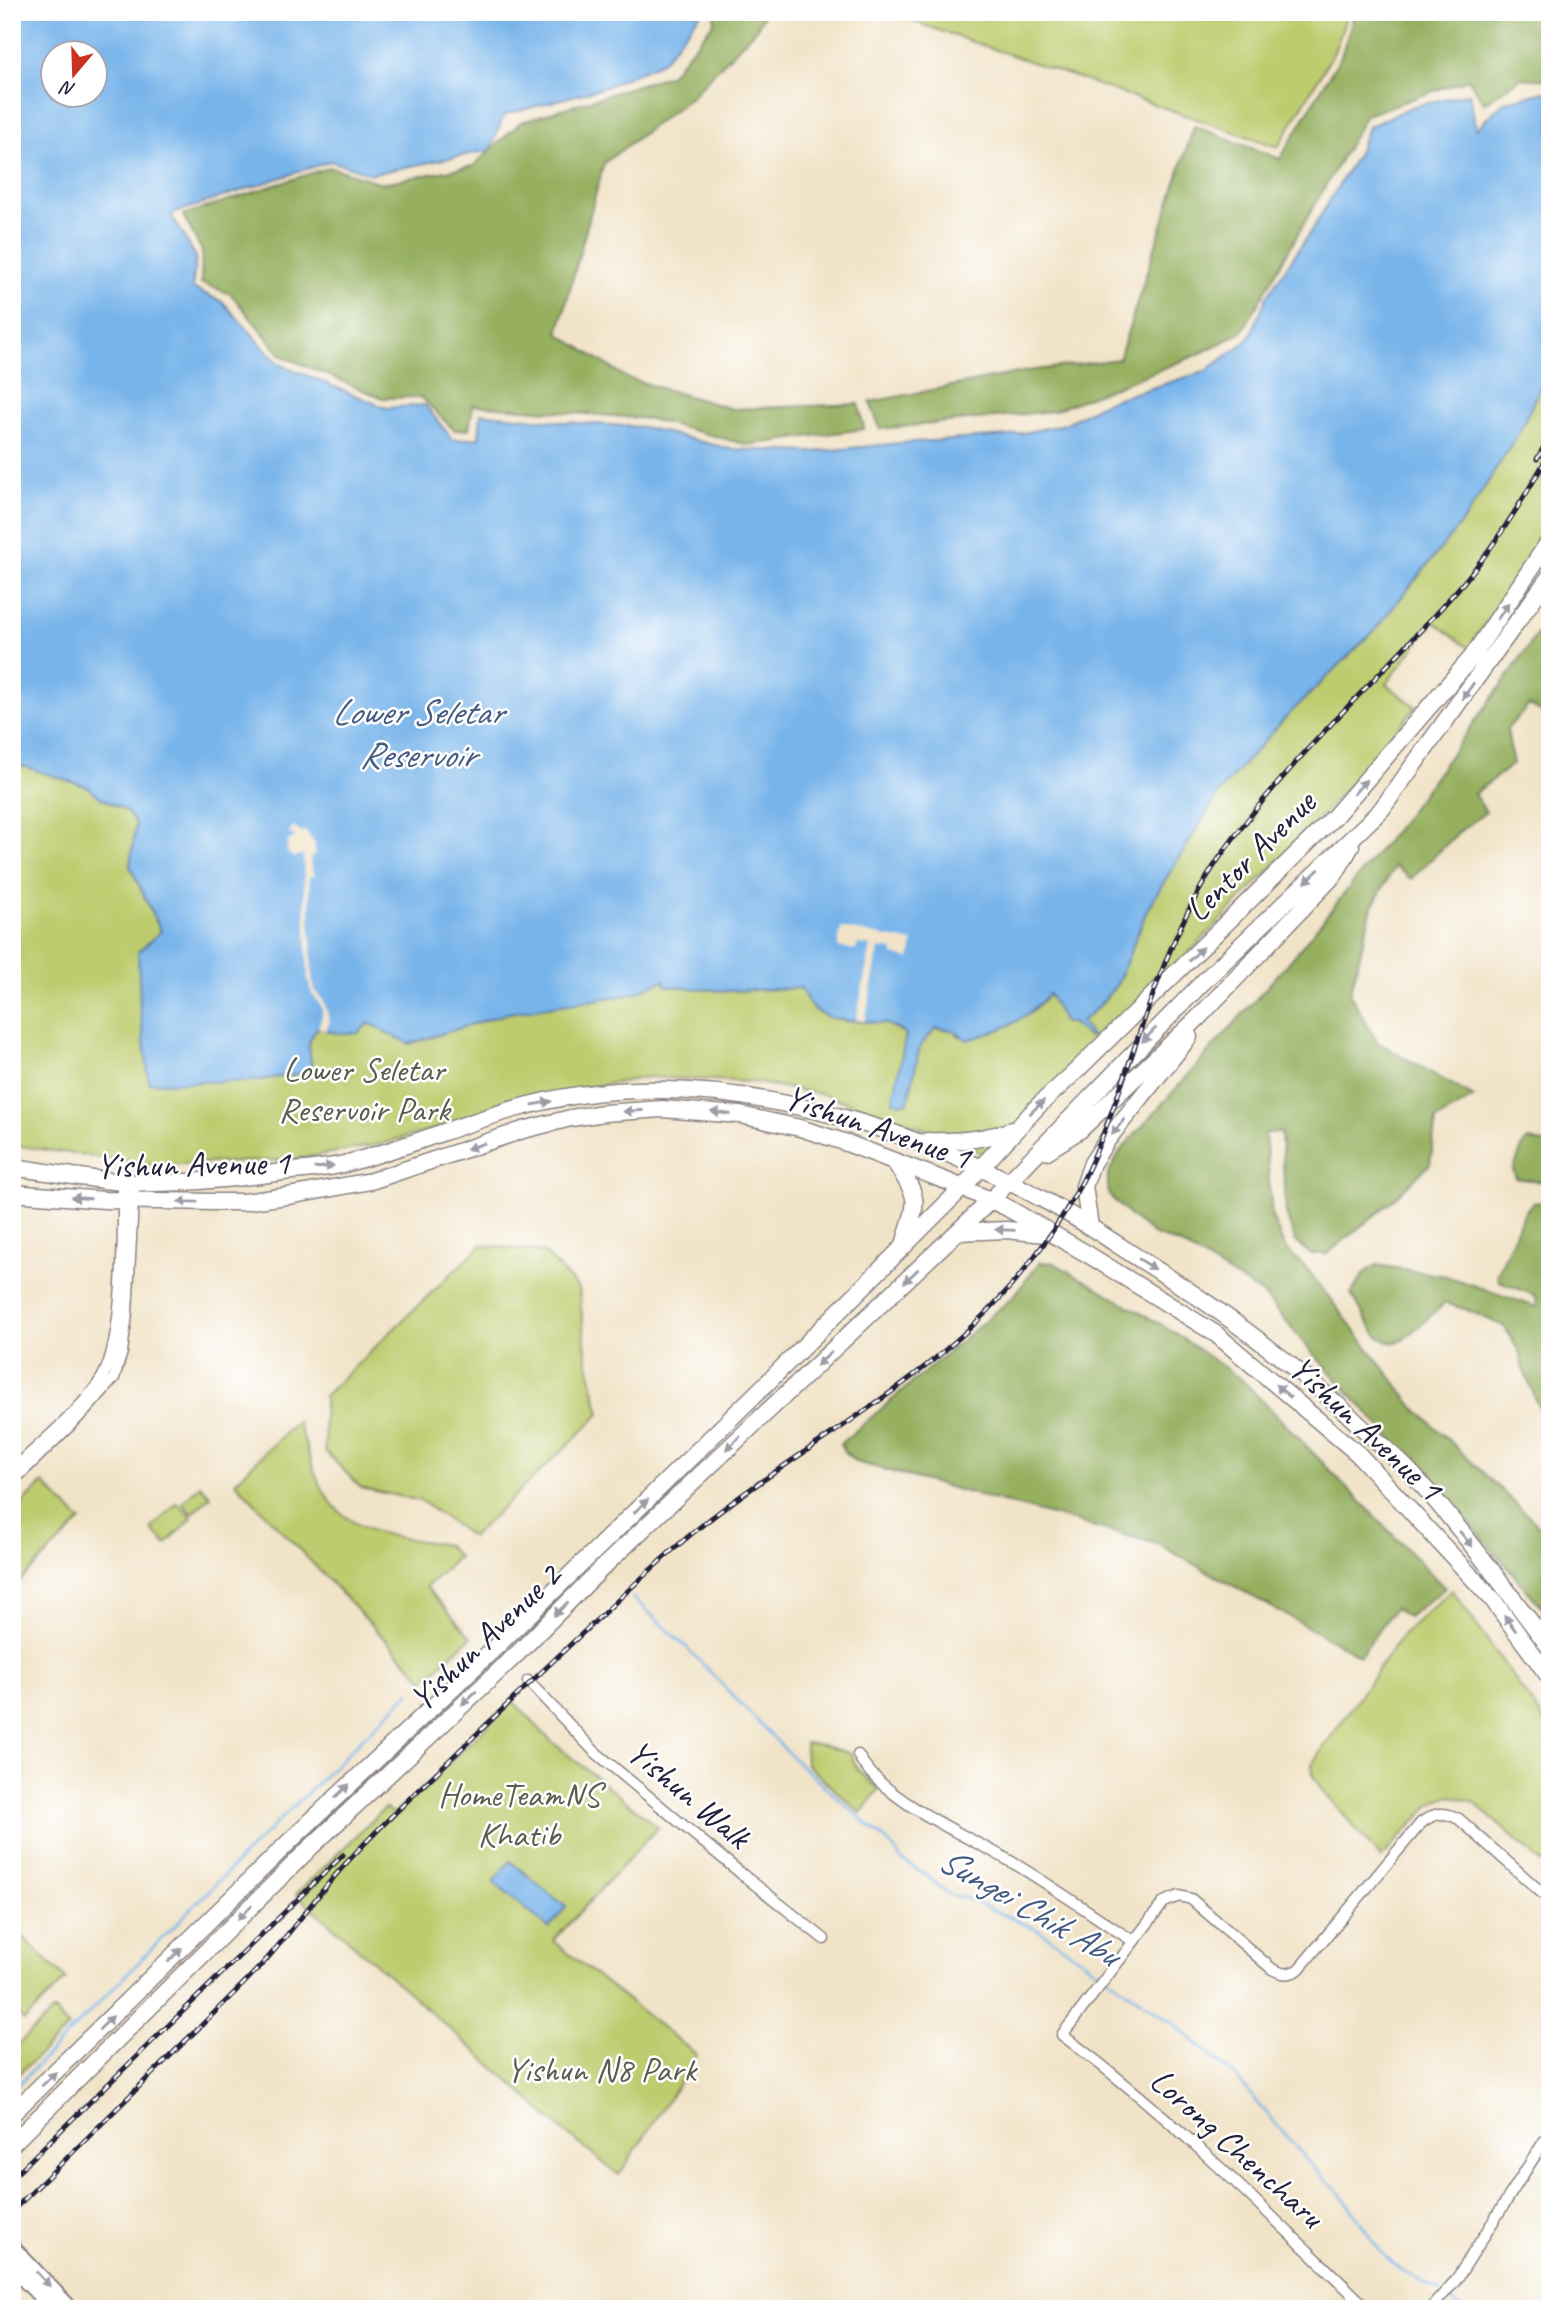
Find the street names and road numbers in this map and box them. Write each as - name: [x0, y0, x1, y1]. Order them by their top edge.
- street label: Lentor Avenue: [1175, 779, 1327, 931]
- street label: Yishun Avenue 1: [779, 1074, 979, 1181]
- street label: Yishun Avenue 1: [96, 1140, 293, 1188]
- street label: Yishun Avenue 1: [1280, 1345, 1454, 1512]
- street label: Yishun Avenue 2: [400, 1551, 573, 1721]
- street label: Yishun Walk: [618, 1729, 762, 1860]
- street label: Lorong Chencharu: [1141, 2058, 1335, 2239]

